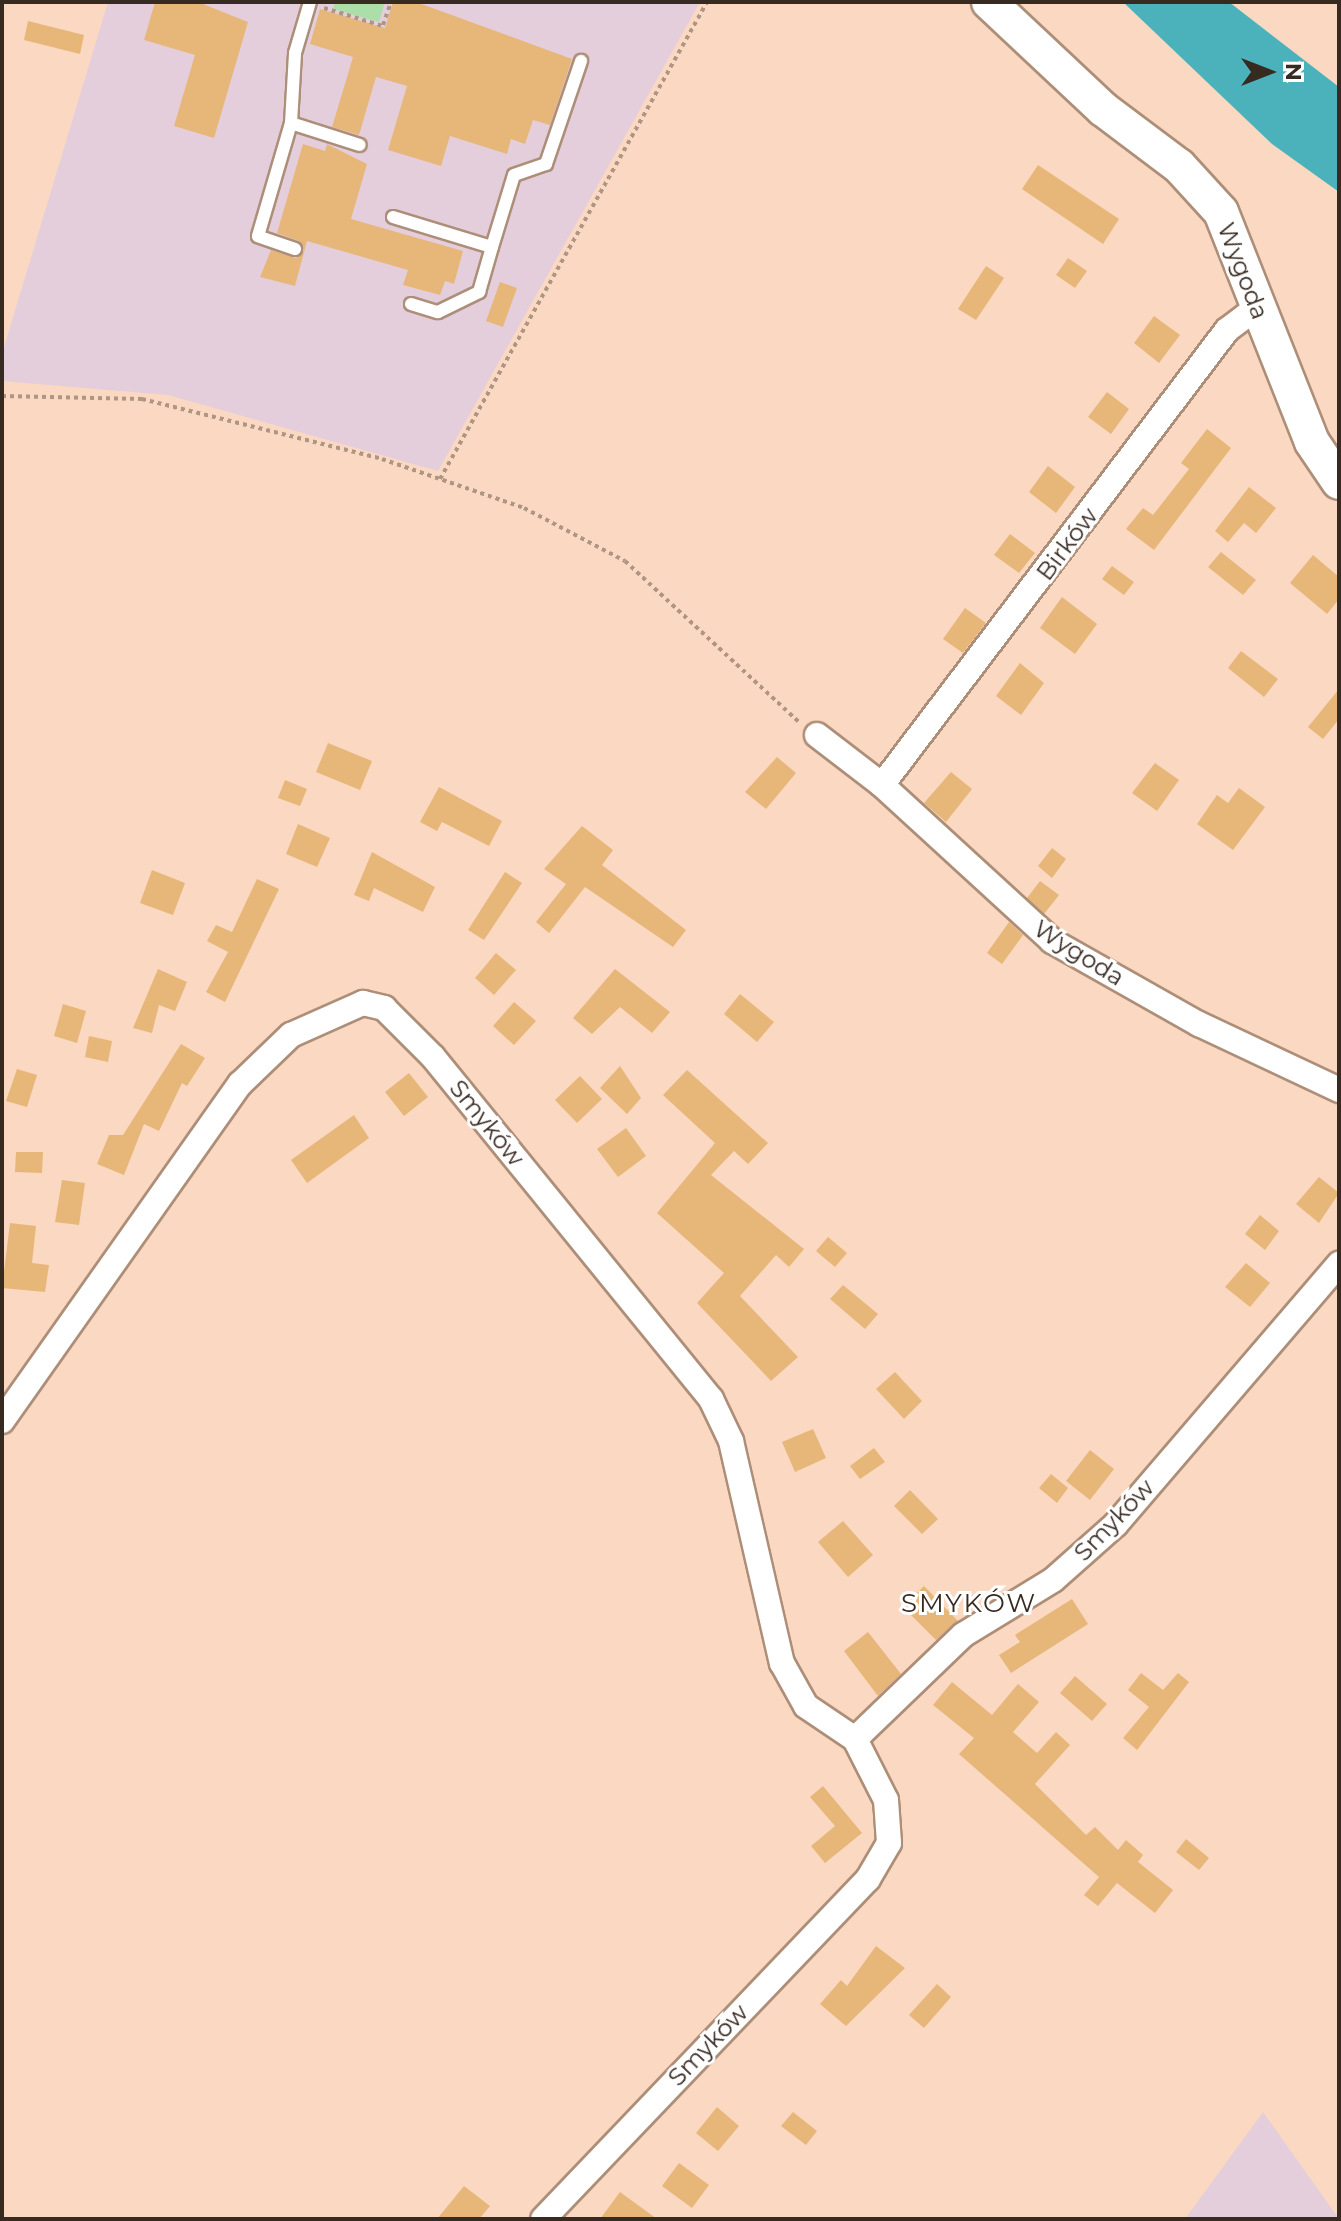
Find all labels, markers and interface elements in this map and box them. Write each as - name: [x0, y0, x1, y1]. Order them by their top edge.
- north arrow: [1229, 32, 1309, 112]
- text: N: [1280, 63, 1307, 81]
- street label: Wygoda: [1211, 219, 1275, 323]
- street label: Birków: [1030, 502, 1104, 586]
- street label: Wygoda: [1028, 914, 1130, 992]
- street label: Smyków: [444, 1074, 530, 1172]
- street label: Smyków: [1068, 1473, 1160, 1567]
- district label: SMYKÓW: [901, 1588, 1037, 1620]
- street label: Smyków: [662, 1998, 754, 2092]

